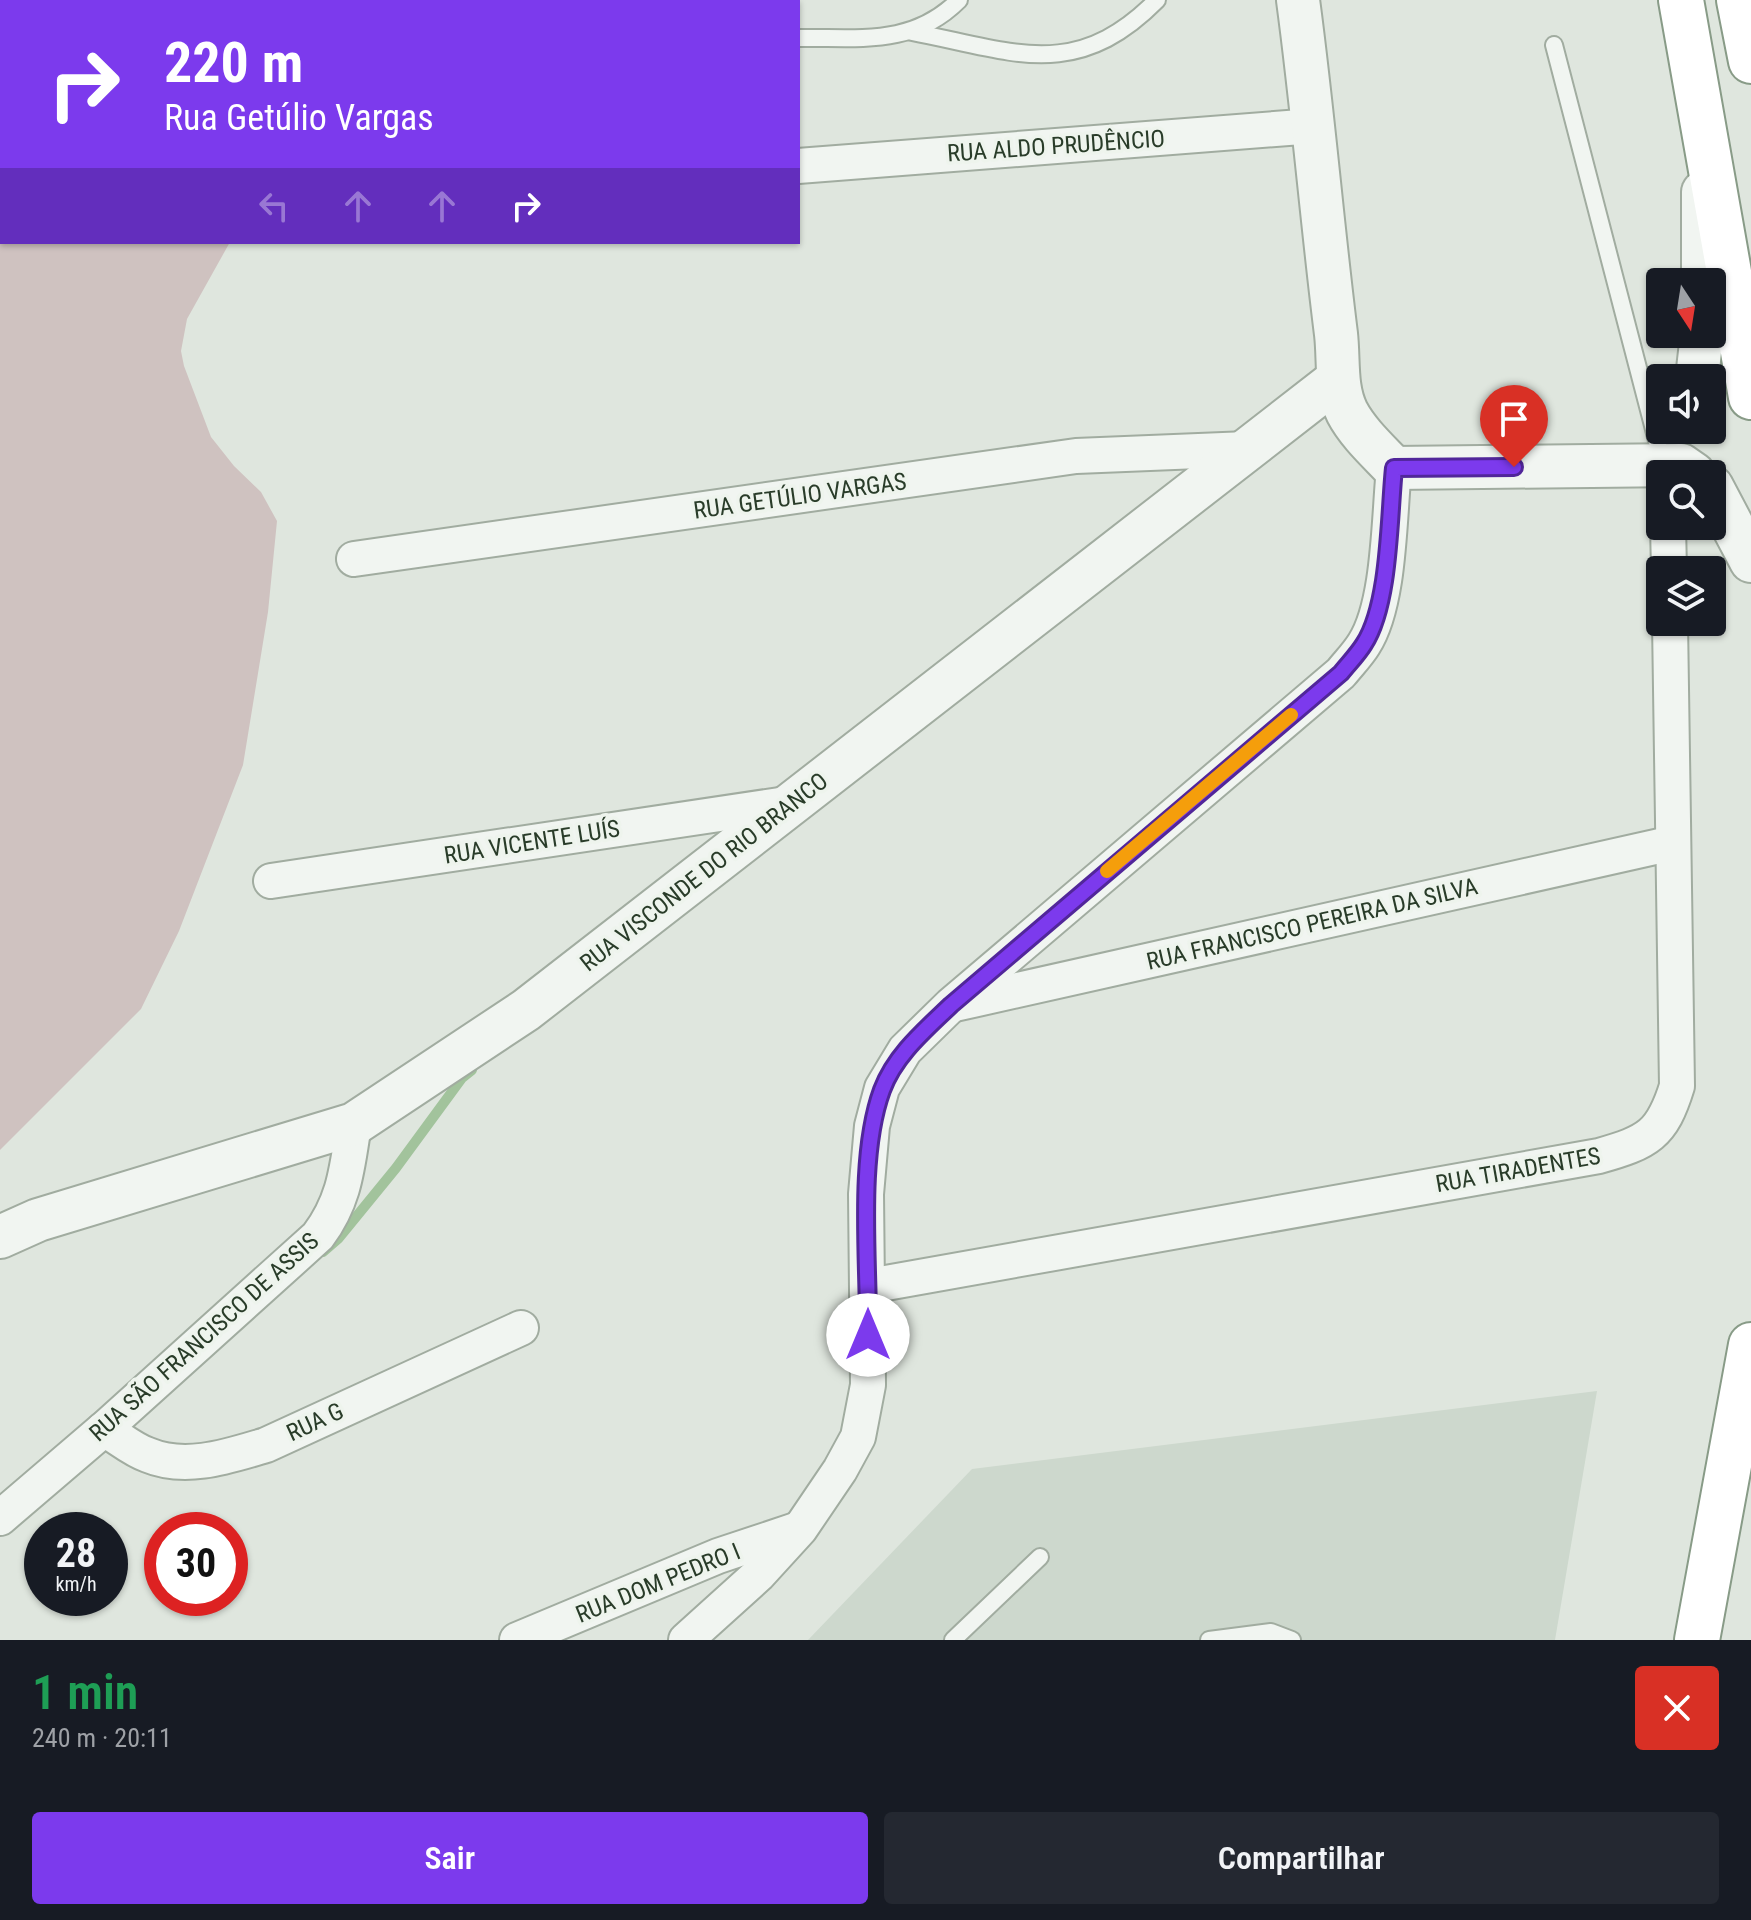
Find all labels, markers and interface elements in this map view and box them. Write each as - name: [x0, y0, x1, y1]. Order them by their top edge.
- text: 220 m: [164, 30, 303, 96]
- icon: right: [32, 32, 136, 136]
- text: Rua Getúlio Vargas: [164, 97, 434, 139]
- street label: RUA ALDO PRUDÊNCIO: [946, 124, 1166, 168]
- icon: left: [252, 184, 296, 228]
- icon: ahead: [336, 184, 380, 228]
- icon: ahead: [420, 184, 464, 228]
- icon: right: [504, 184, 548, 228]
- north arrow: [1646, 268, 1726, 348]
- map controls: [1646, 268, 1726, 636]
- button: sound: [1646, 364, 1726, 444]
- pin: [1480, 385, 1548, 467]
- icon: arrive: [1492, 397, 1536, 441]
- button: search: [1646, 460, 1726, 540]
- street label: RUA GETÚLIO VARGAS: [692, 467, 908, 525]
- button: layers: [1646, 556, 1726, 636]
- street label: RUA VISCONDE DO RIO BRANCO: [575, 767, 833, 977]
- street label: RUA VICENTE LUÍS: [442, 814, 622, 870]
- street label: RUA FRANCISCO PEREIRA DA SILVA: [1144, 872, 1480, 976]
- street label: RUA TIRADENTES: [1433, 1142, 1603, 1198]
- street label: RUA SÃO FRANCISCO DE ASSIS: [84, 1227, 324, 1447]
- position arrow: [826, 1293, 910, 1377]
- street label: RUA G: [282, 1397, 348, 1447]
- speed limit sign: 30: [144, 1512, 248, 1616]
- text: 28: [56, 1530, 96, 1577]
- street label: RUA DOM PEDRO I: [572, 1537, 744, 1629]
- text: km/h: [55, 1572, 97, 1596]
- text: 1 min: [32, 1664, 138, 1721]
- button: close: [1635, 1666, 1719, 1750]
- text: 240 m · 20:11: [32, 1723, 172, 1753]
- button: Sair: [32, 1812, 868, 1904]
- button: Compartilhar: [884, 1812, 1719, 1904]

